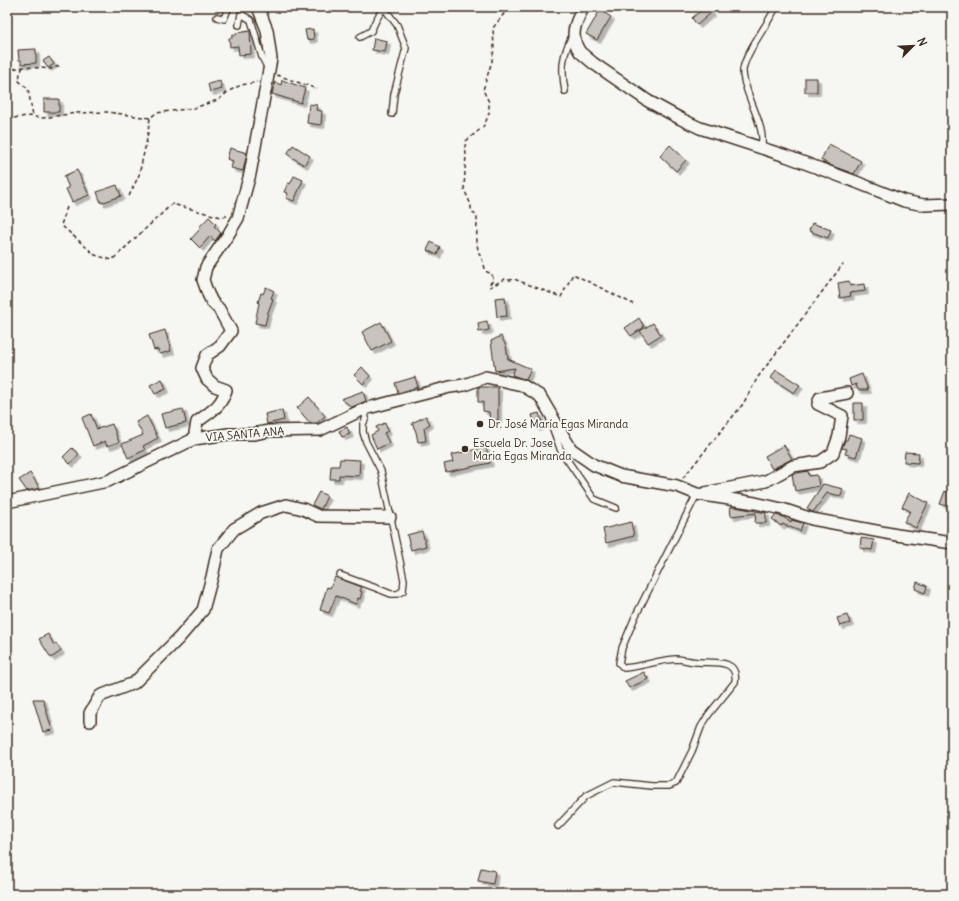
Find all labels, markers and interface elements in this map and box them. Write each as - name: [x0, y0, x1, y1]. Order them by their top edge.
- north arrow: [893, 26, 933, 66]
- text: N: [914, 36, 930, 48]
- place label: Dr. José María Egas Miranda: [488, 417, 628, 431]
- marker: Dr. José María Egas Miranda: [475, 419, 485, 429]
- street label: VIA SANTA ANA: [205, 424, 285, 444]
- place label: Escuela Dr. Jose Maria Egas Miranda: [473, 436, 571, 463]
- marker: Escuela Dr. Jose Maria Egas Miranda: [460, 444, 470, 454]

